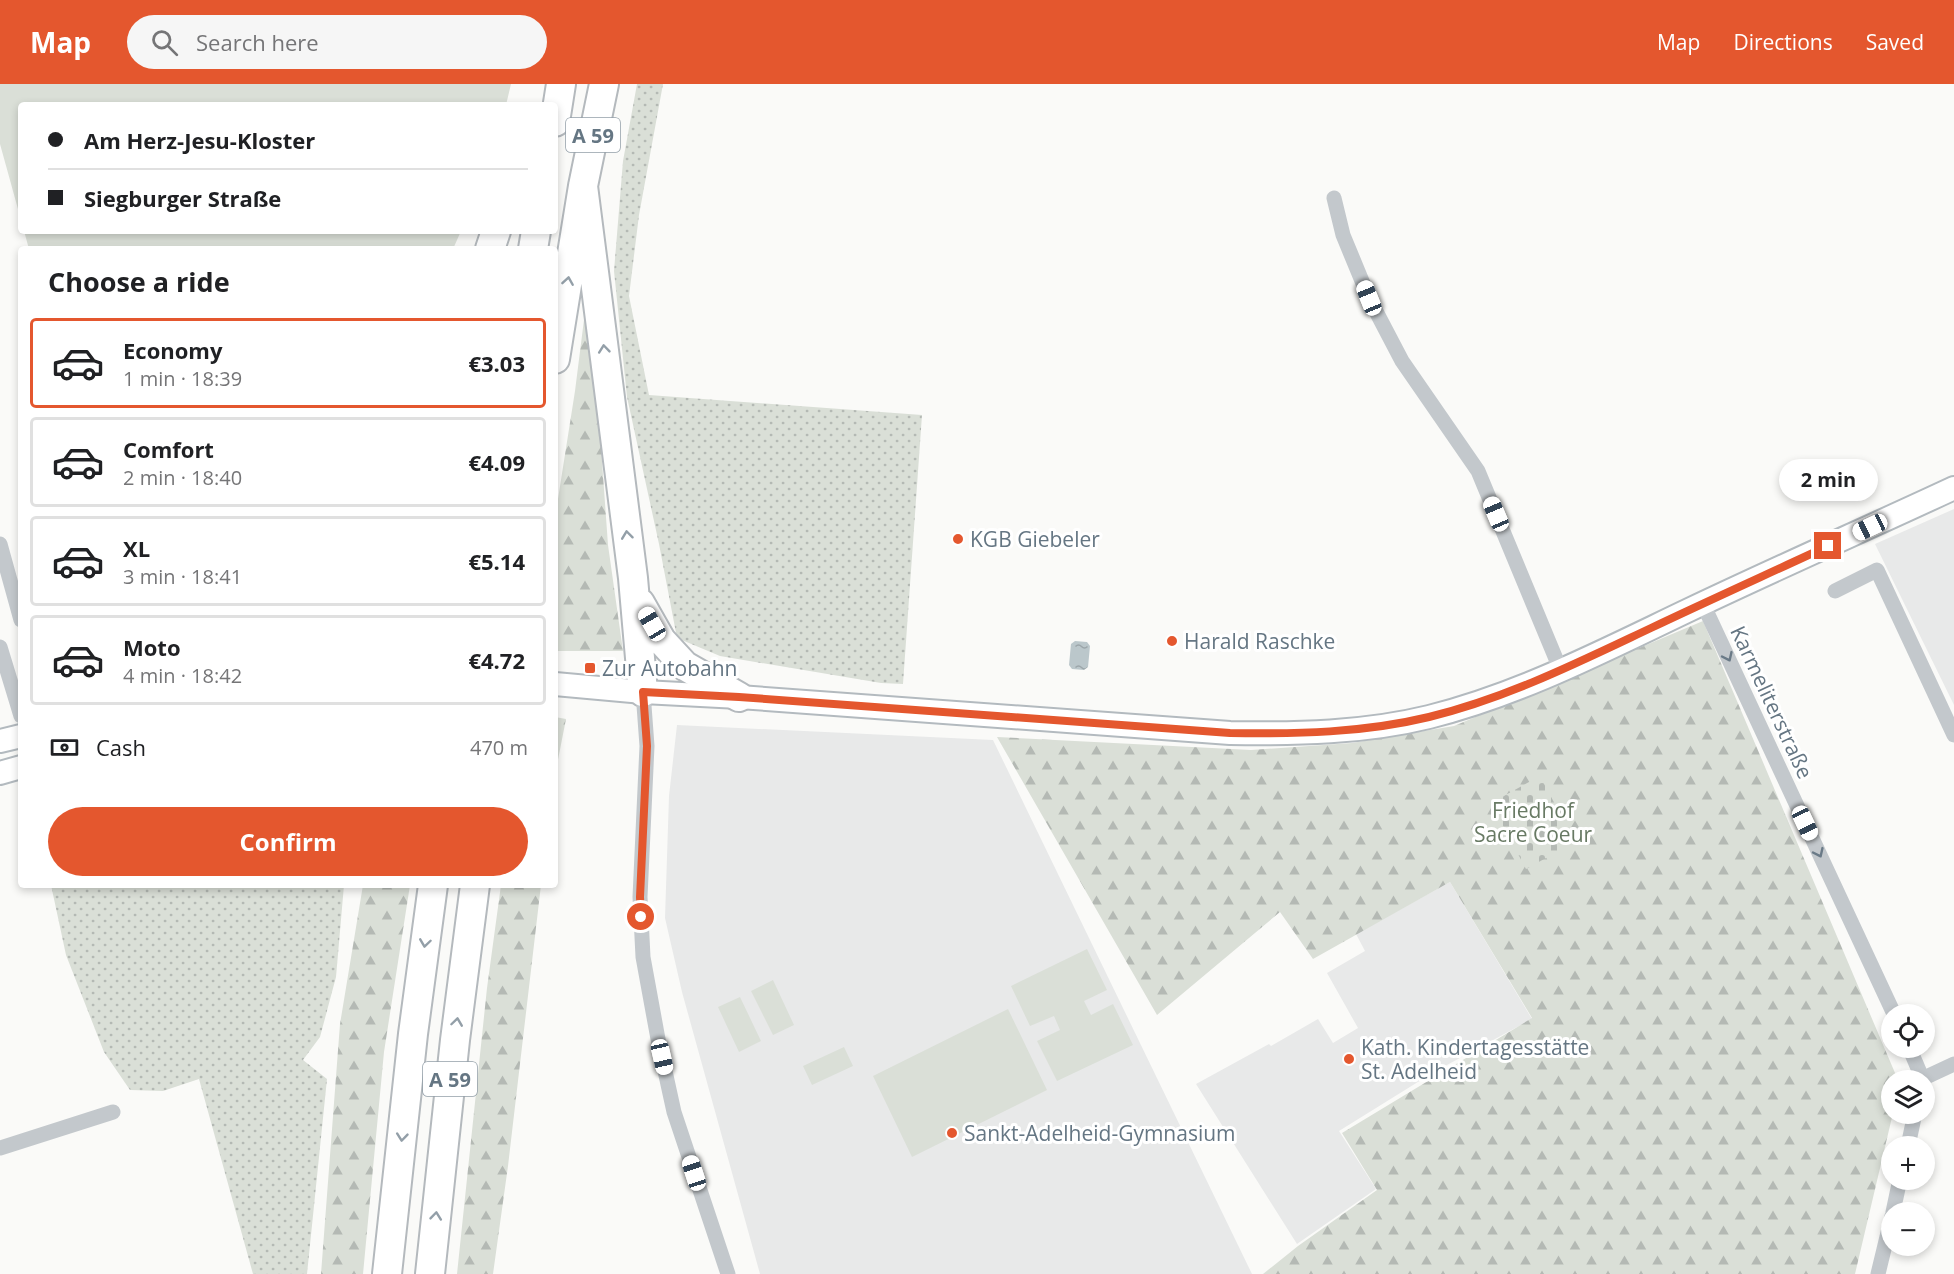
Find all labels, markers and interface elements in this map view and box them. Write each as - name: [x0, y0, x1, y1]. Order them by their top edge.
- search box: [127, 15, 547, 69]
- text: Map: [30, 23, 91, 61]
- icon: search: [148, 26, 181, 59]
- text: Search here: [196, 27, 319, 57]
- text: Map: [1657, 28, 1700, 56]
- text: Directions: [1733, 28, 1833, 56]
- text: Saved: [1866, 28, 1924, 56]
- road number: A 59: [566, 118, 620, 152]
- text: Am Herz-Jesu-Kloster: [84, 125, 315, 155]
- text: Siegburger Straße: [84, 183, 281, 213]
- text: Choose a ride: [48, 263, 230, 300]
- one-way arrow: [561, 276, 573, 285]
- car: [1354, 278, 1384, 318]
- text: Economy: [123, 335, 222, 365]
- icon: car: [51, 336, 105, 390]
- one-way arrow: [598, 344, 611, 353]
- text: €3.03: [468, 348, 525, 378]
- text: 1 min · 18:39: [123, 365, 242, 392]
- text: Comfort: [123, 434, 214, 464]
- icon: car: [51, 435, 105, 489]
- text: €4.09: [468, 447, 525, 477]
- callout: 2 min: [1778, 459, 1878, 501]
- text: 2 min · 18:40: [123, 464, 242, 491]
- text: 2 min: [1801, 466, 1856, 493]
- car: [1481, 494, 1511, 534]
- car: [1850, 511, 1890, 543]
- place label: KGB Giebeler: [970, 525, 1100, 553]
- one-way arrow: [621, 530, 634, 540]
- marker: KGB Giebeler: [951, 532, 965, 546]
- route end: [1814, 532, 1841, 559]
- text: XL: [123, 533, 150, 563]
- icon: car: [51, 534, 105, 588]
- text: €5.14: [468, 546, 525, 576]
- text: 3 min · 18:41: [123, 563, 242, 590]
- car: [635, 604, 669, 644]
- street label: Karmeliterstraße: [1724, 621, 1820, 783]
- place label: Harald Raschke: [1184, 627, 1335, 655]
- text: Moto: [123, 632, 181, 662]
- icon: car: [51, 633, 105, 687]
- marker: Harald Raschke: [1165, 634, 1179, 648]
- text: €4.72: [468, 645, 525, 675]
- one-way arrow: [1720, 650, 1732, 661]
- place label: Zur Autobahn: [602, 654, 738, 682]
- marker: Zur Autobahn: [583, 661, 597, 675]
- text: 4 min · 18:42: [123, 662, 242, 689]
- icon: cash: [48, 731, 81, 764]
- text: Cash: [96, 732, 146, 762]
- text: 470 m: [470, 734, 528, 761]
- park label: Friedhof Sacre Coeur: [1474, 796, 1593, 848]
- car: [1789, 803, 1821, 843]
- button: Confirm: [48, 807, 528, 876]
- one-way arrow: [1811, 846, 1823, 857]
- route start: [627, 903, 654, 930]
- one-way arrow: [419, 938, 432, 948]
- map controls: [1881, 1004, 1935, 1256]
- button: locate: [1881, 1004, 1935, 1058]
- one-way arrow: [450, 1017, 463, 1027]
- place label: Kath. Kindertagesstätte St. Adelheid: [1361, 1033, 1589, 1085]
- car: [649, 1037, 675, 1077]
- marker: Kath. Kindertagesstätte St. Adelheid: [1342, 1052, 1356, 1066]
- road number: A 59: [423, 1062, 477, 1096]
- button: layers: [1881, 1070, 1935, 1124]
- place label: Sankt-Adelheid-Gymnasium: [964, 1119, 1236, 1147]
- marker: Sankt-Adelheid-Gymnasium: [945, 1126, 959, 1140]
- one-way arrow: [396, 1132, 409, 1141]
- button: +: [1881, 1136, 1935, 1190]
- car: [680, 1153, 708, 1193]
- button: −: [1881, 1202, 1935, 1256]
- one-way arrow: [429, 1211, 442, 1220]

